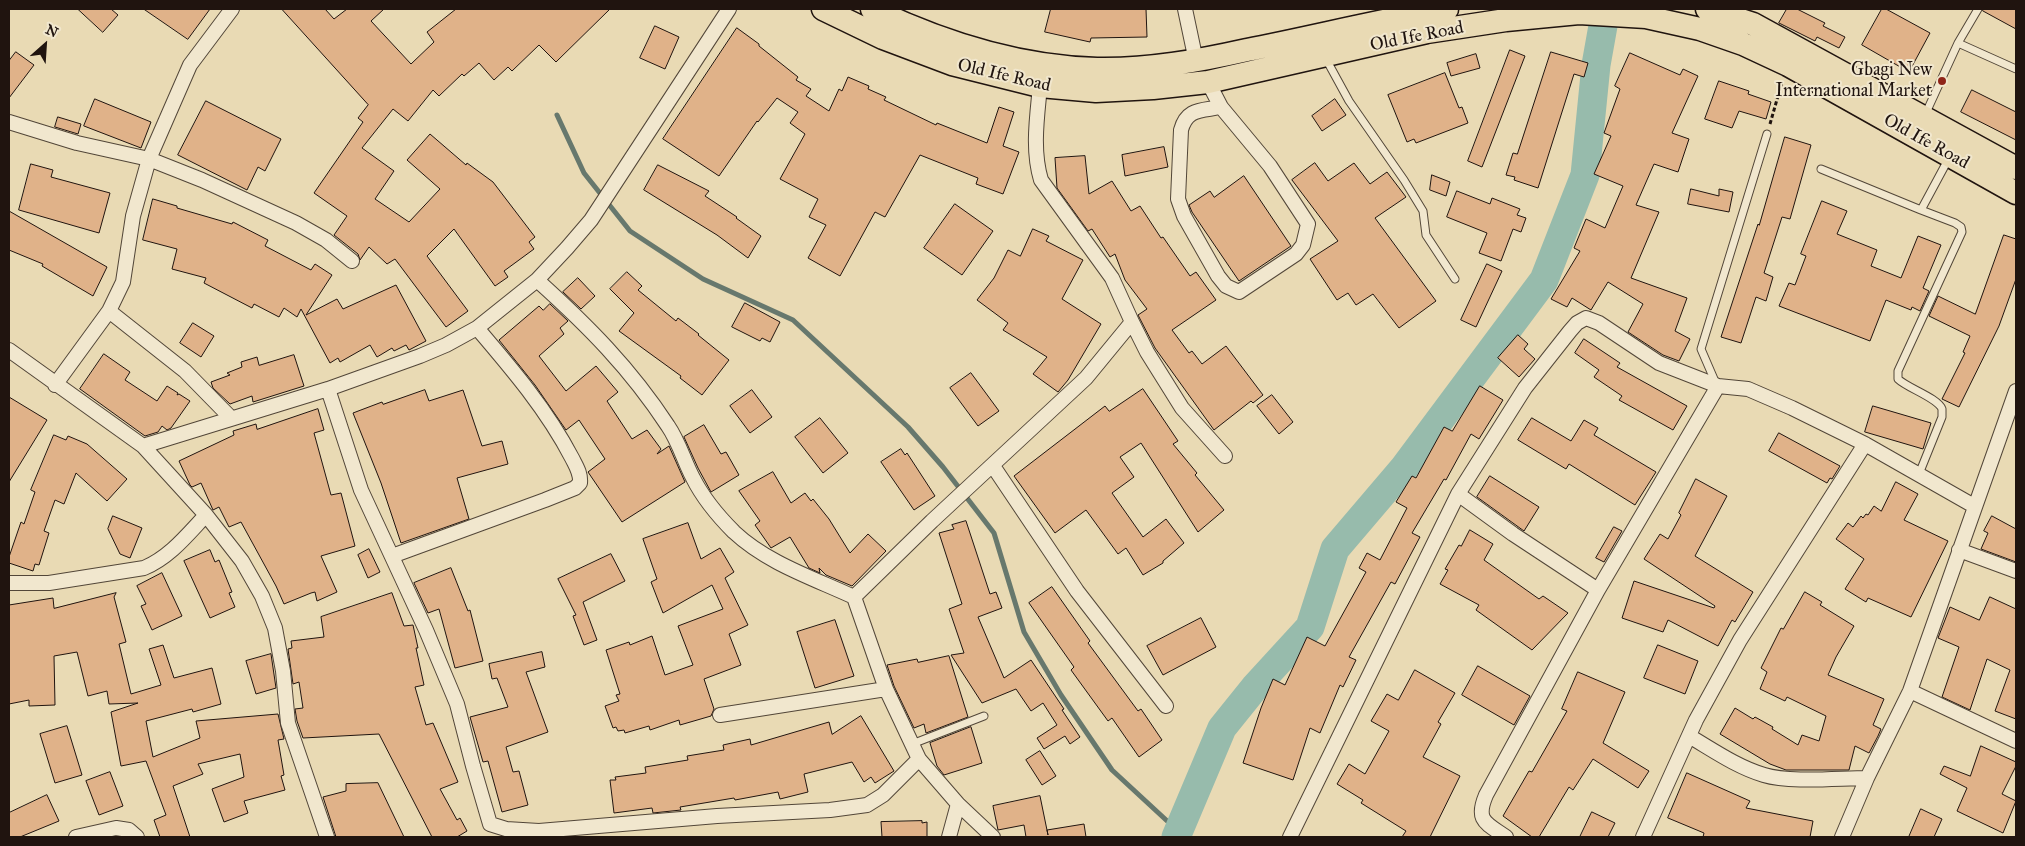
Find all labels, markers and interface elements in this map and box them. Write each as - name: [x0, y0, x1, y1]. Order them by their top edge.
- street label: Old Ife Road: [1368, 17, 1466, 57]
- north arrow: [20, 20, 70, 70]
- text: N: [43, 21, 61, 41]
- street label: Old Ife Road: [955, 55, 1053, 97]
- place label: Gbagi New International Market: [1775, 60, 1932, 102]
- marker: Gbagi New International Market: [1936, 75, 1948, 87]
- street label: Old Ife Road: [1879, 110, 1973, 174]

